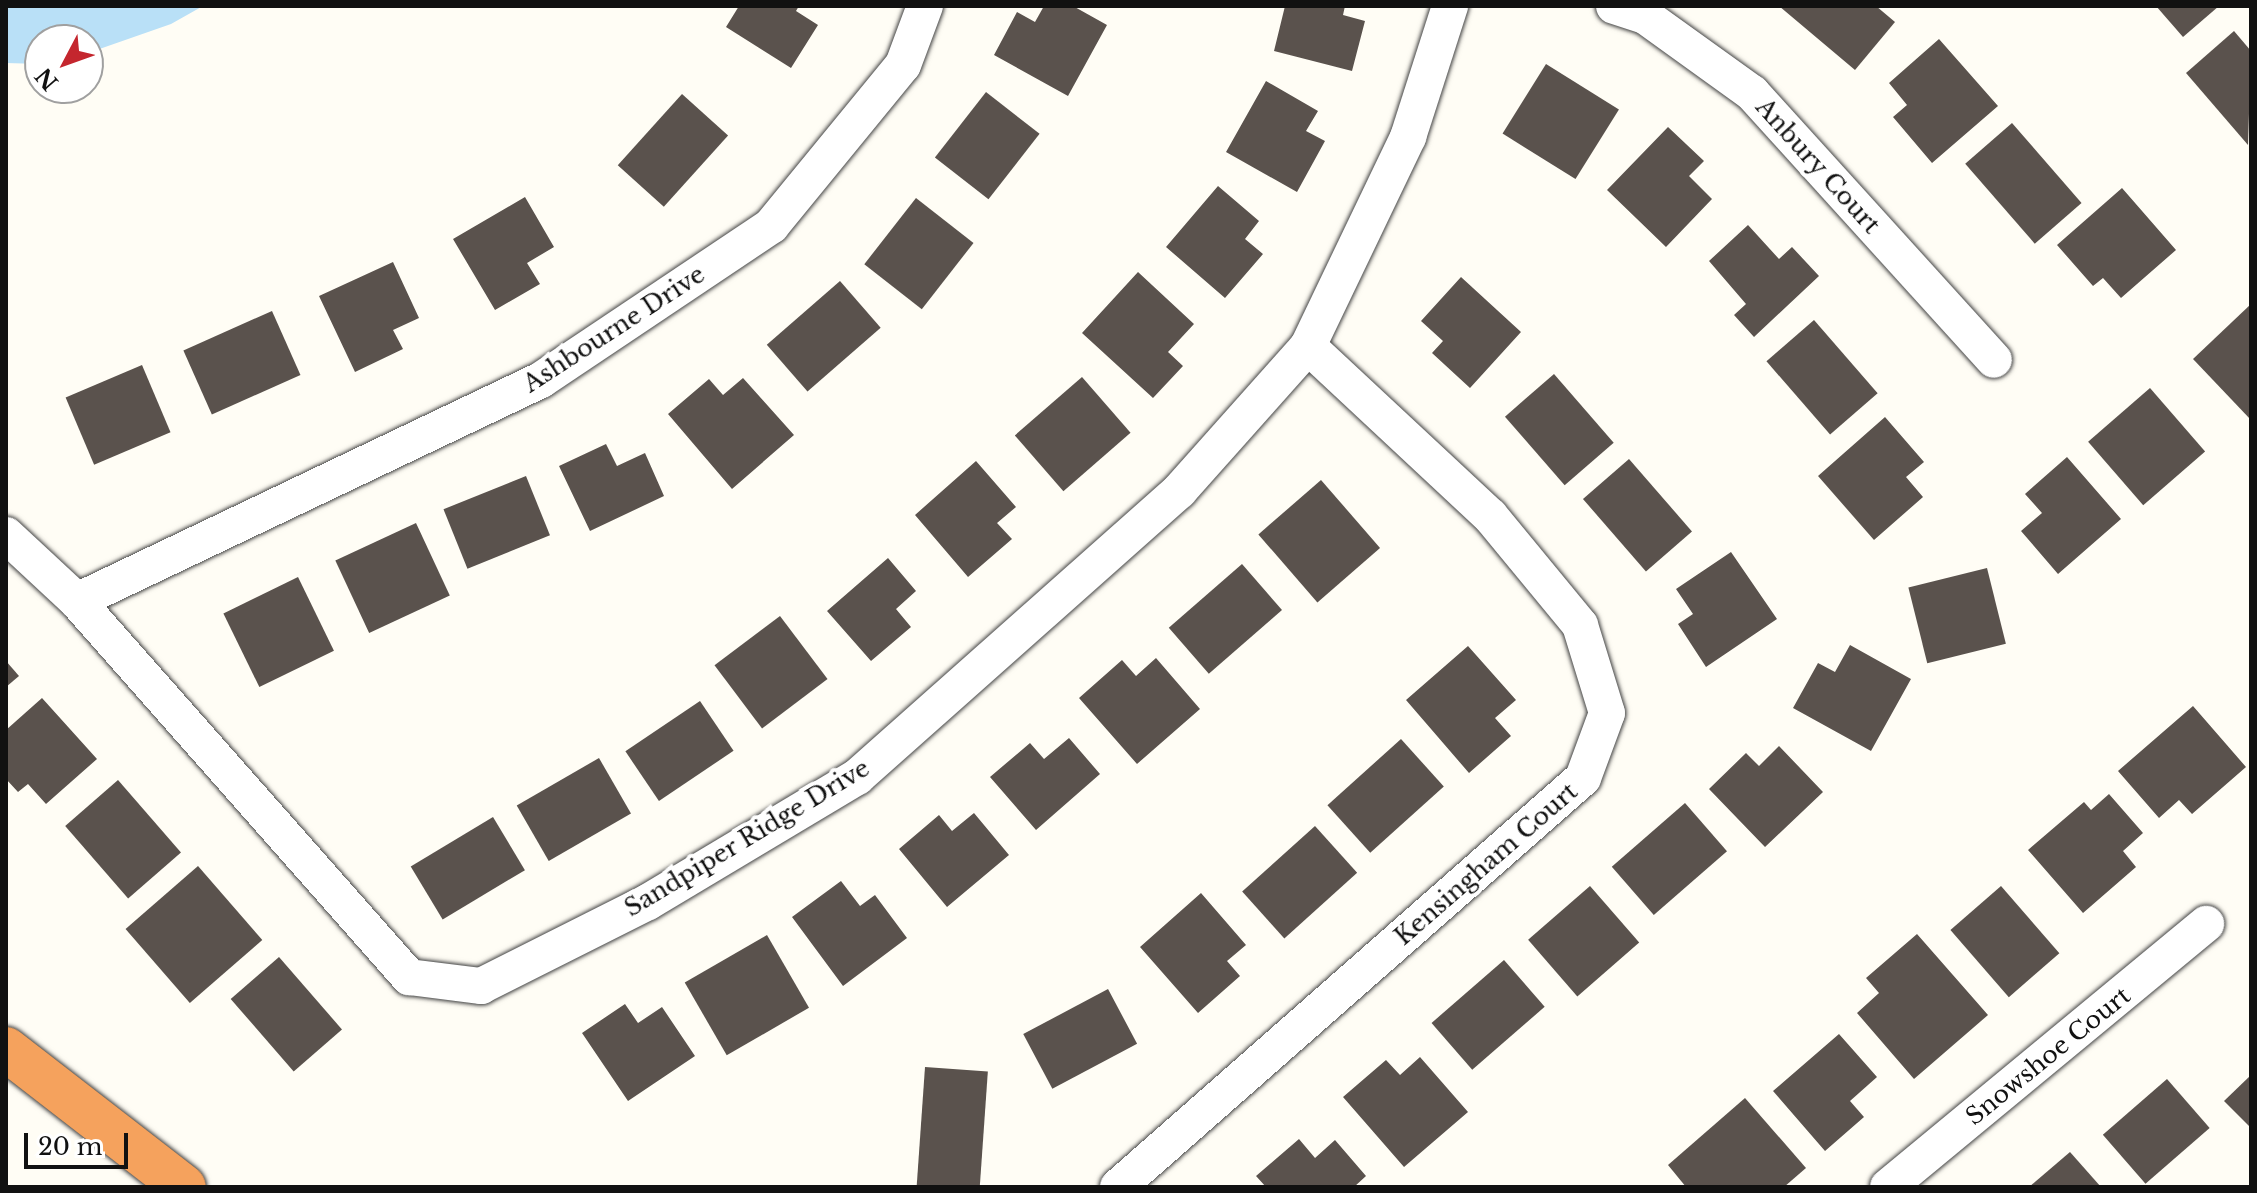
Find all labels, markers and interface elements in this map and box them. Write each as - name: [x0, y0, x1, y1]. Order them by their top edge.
- north arrow: [24, 24, 104, 104]
- text: N: [30, 62, 64, 95]
- street label: Anbury Court: [1750, 92, 1886, 240]
- street label: Ashbourne Drive: [518, 260, 710, 398]
- street label: Sandpiper Ridge Drive: [619, 753, 875, 923]
- street label: Kensingham Court: [1389, 777, 1583, 951]
- street label: Snowshoe Court: [1960, 981, 2136, 1131]
- scale bar: [28, 1117, 132, 1167]
- text: 20 m: [38, 1132, 103, 1161]

